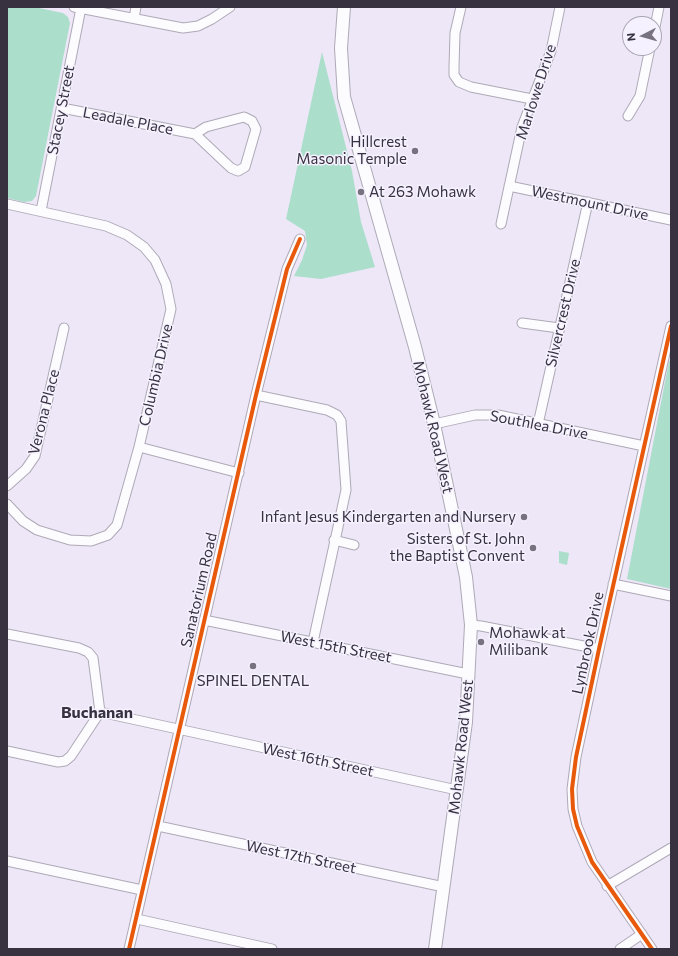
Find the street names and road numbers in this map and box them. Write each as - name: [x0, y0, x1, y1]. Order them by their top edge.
- street label: Marlowe Drive: [512, 42, 560, 142]
- street label: Stacey Street: [44, 64, 78, 156]
- street label: Leadale Place: [81, 103, 175, 139]
- street label: Westmount Drive: [530, 182, 650, 224]
- street label: Silvercrest Drive: [542, 257, 584, 369]
- street label: Columbia Drive: [136, 322, 176, 428]
- street label: Mohawk Road West: [409, 359, 457, 495]
- street label: Verona Place: [25, 367, 63, 457]
- street label: Southlea Drive: [488, 407, 590, 443]
- street label: Sanatorium Road: [177, 531, 221, 649]
- street label: Lynbrook Drive: [568, 590, 608, 696]
- street label: West 15th Street: [279, 627, 393, 667]
- street label: Mohawk Road West: [445, 679, 477, 815]
- street label: West 16th Street: [261, 739, 375, 781]
- street label: West 17th Street: [244, 837, 358, 877]

